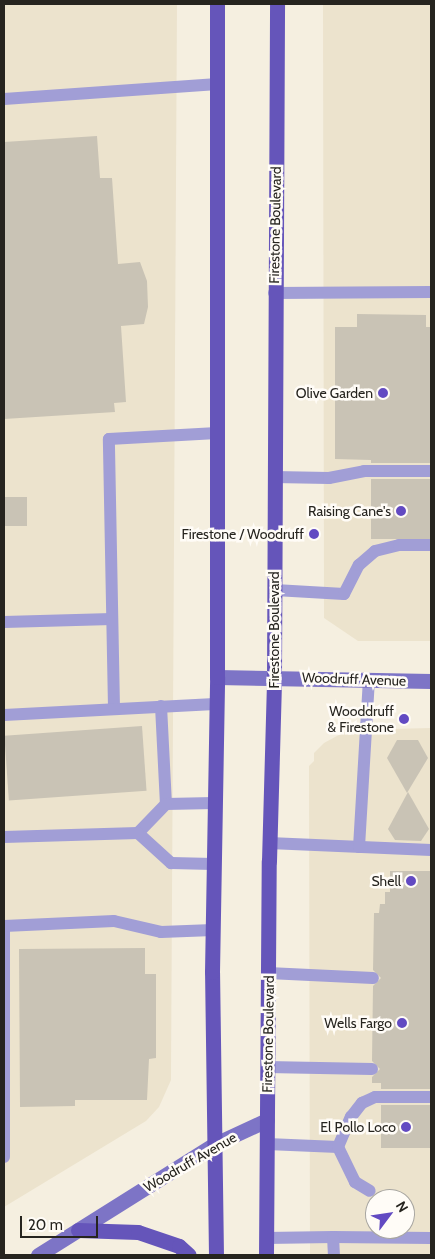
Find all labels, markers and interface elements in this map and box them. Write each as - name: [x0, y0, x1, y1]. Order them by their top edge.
- street label: Firestone Boulevard: [266, 166, 284, 284]
- place label: Olive Garden: [296, 385, 373, 401]
- marker: Olive Garden: [377, 387, 389, 399]
- place label: Raising Cane's: [308, 503, 391, 519]
- marker: Raising Cane's: [395, 505, 407, 517]
- place label: Firestone / Woodruff: [182, 526, 304, 542]
- marker: Firestone / Woodruff: [308, 528, 320, 540]
- street label: Firestone Boulevard: [266, 571, 282, 689]
- street label: Woodruff Avenue: [302, 669, 406, 689]
- place label: Wooddruff & Firestone: [328, 703, 394, 736]
- marker: Wooddruff & Firestone: [398, 713, 410, 725]
- place label: Shell: [372, 873, 401, 889]
- marker: Shell: [405, 875, 417, 887]
- street label: Firestone Boulevard: [259, 975, 277, 1093]
- place label: Wells Fargo: [324, 1015, 392, 1031]
- marker: Wells Fargo: [396, 1017, 408, 1029]
- place label: El Pollo Loco: [320, 1119, 396, 1135]
- marker: El Pollo Loco: [400, 1121, 412, 1133]
- street label: Woodruff Avenue: [141, 1129, 239, 1195]
- north arrow: [365, 1189, 415, 1239]
- text: N: [392, 1198, 412, 1216]
- scale bar: [22, 1206, 100, 1238]
- text: 20 m: [28, 1216, 63, 1234]

